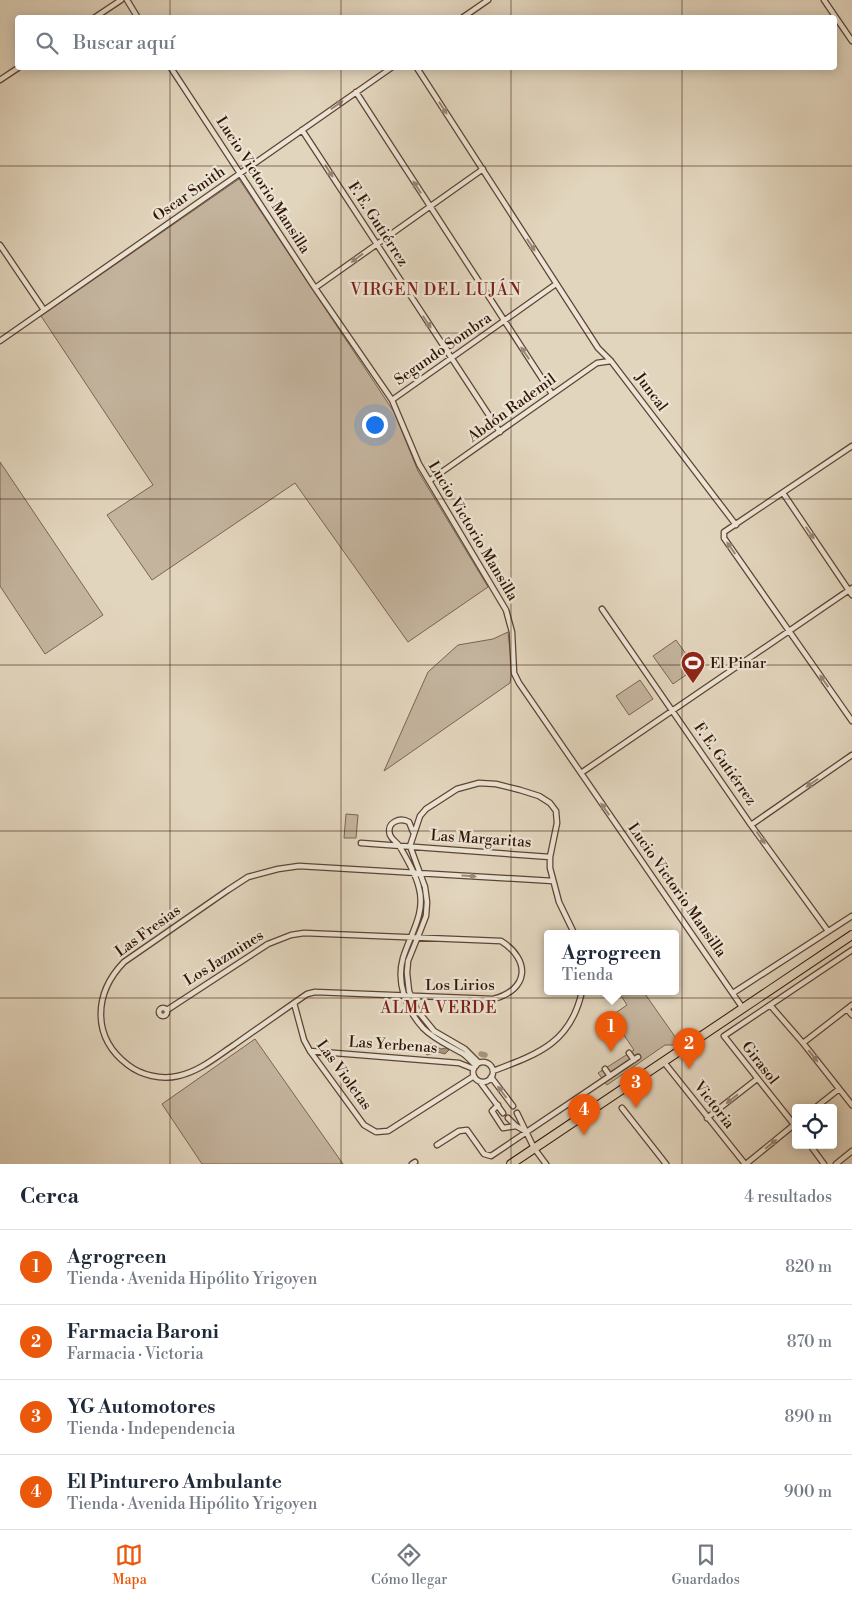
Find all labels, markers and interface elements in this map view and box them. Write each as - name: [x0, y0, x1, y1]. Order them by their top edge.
- search box: [15, 15, 837, 70]
- icon: search: [33, 29, 61, 57]
- text: Buscar aquí: [73, 31, 175, 55]
- one-way arrow: [331, 100, 344, 110]
- one-way arrow: [439, 102, 448, 115]
- street label: Lucio Victorio Mansilla: [212, 113, 315, 257]
- street label: Oscar Smith: [149, 162, 229, 226]
- one-way arrow: [324, 164, 333, 178]
- street label: F. E. Gutiérrez: [344, 178, 412, 270]
- one-way arrow: [413, 181, 422, 194]
- one-way arrow: [527, 238, 536, 252]
- one-way arrow: [351, 252, 364, 263]
- district label: VIRGEN DEL LUJÁN: [349, 278, 522, 300]
- street label: Segundo Sombra: [391, 308, 496, 390]
- one-way arrow: [422, 315, 432, 328]
- one-way arrow: [520, 346, 530, 360]
- street label: Juncal: [630, 368, 672, 416]
- street label: Abdón Rademil: [463, 369, 560, 447]
- your location: [362, 412, 388, 438]
- street label: Lucio Victorio Mansilla: [424, 458, 522, 605]
- one-way arrow: [805, 526, 815, 540]
- one-way arrow: [726, 541, 736, 555]
- sports icon: El Pinar: [680, 650, 706, 684]
- place label: El Pinar: [710, 654, 767, 673]
- one-way arrow: [819, 674, 829, 688]
- street label: F. E. Gutiérrez: [689, 719, 761, 809]
- one-way arrow: [805, 778, 819, 788]
- one-way arrow: [600, 802, 610, 815]
- street label: Lucio Victorio Mansilla: [623, 819, 731, 961]
- street label: Las Margaritas: [430, 826, 532, 852]
- one-way arrow: [756, 831, 766, 845]
- one-way arrow: [462, 872, 478, 880]
- street label: Las Fresias: [111, 901, 185, 961]
- street label: Los Jazmines: [181, 926, 267, 990]
- popup: [544, 930, 679, 995]
- text: Agrogreen: [562, 941, 661, 965]
- text: Tienda: [562, 965, 613, 985]
- street label: Los Lirios: [425, 976, 495, 995]
- district label: ALMA VERDE: [379, 998, 498, 1018]
- pin: 1: [595, 1011, 627, 1052]
- pin: 2: [673, 1028, 705, 1069]
- street label: Las Yerbenas: [348, 1032, 438, 1058]
- street label: Las Violetas: [312, 1036, 376, 1114]
- street label: Girasol: [737, 1038, 783, 1089]
- one-way arrow: [808, 1049, 818, 1063]
- pin: 3: [620, 1067, 652, 1108]
- street label: Victoria: [689, 1077, 739, 1133]
- one-way arrow: [497, 1085, 507, 1099]
- one-way arrow: [726, 1093, 739, 1104]
- pin: 4: [568, 1094, 600, 1135]
- map controls: [792, 1104, 837, 1149]
- button: locate: [792, 1104, 837, 1149]
- one-way arrow: [764, 1138, 777, 1149]
- text: Cerca: [20, 1184, 79, 1210]
- text: 4 resultados: [744, 1187, 832, 1207]
- text: Agrogreen: [67, 1245, 166, 1269]
- text: 1: [32, 1257, 40, 1277]
- text: 820 m: [785, 1257, 832, 1277]
- text: Tienda · Avenida Hipólito Yrigoyen: [67, 1269, 317, 1289]
- text: Farmacia Baroni: [67, 1320, 219, 1344]
- text: 2: [31, 1332, 41, 1352]
- text: 870 m: [787, 1332, 832, 1352]
- text: Farmacia · Victoria: [67, 1344, 204, 1364]
- text: YG Automotores: [67, 1395, 216, 1419]
- text: 3: [31, 1407, 41, 1427]
- text: 890 m: [785, 1407, 832, 1427]
- text: Tienda · Independencia: [67, 1419, 235, 1439]
- text: El Pinturero Ambulante: [67, 1470, 282, 1494]
- text: 4: [31, 1482, 41, 1502]
- text: 900 m: [784, 1482, 832, 1502]
- text: Tienda · Avenida Hipólito Yrigoyen: [67, 1494, 317, 1514]
- tab: Mapa: [112, 1541, 147, 1589]
- tab: Cómo llegar: [371, 1541, 447, 1589]
- tab: Guardados: [672, 1541, 740, 1589]

